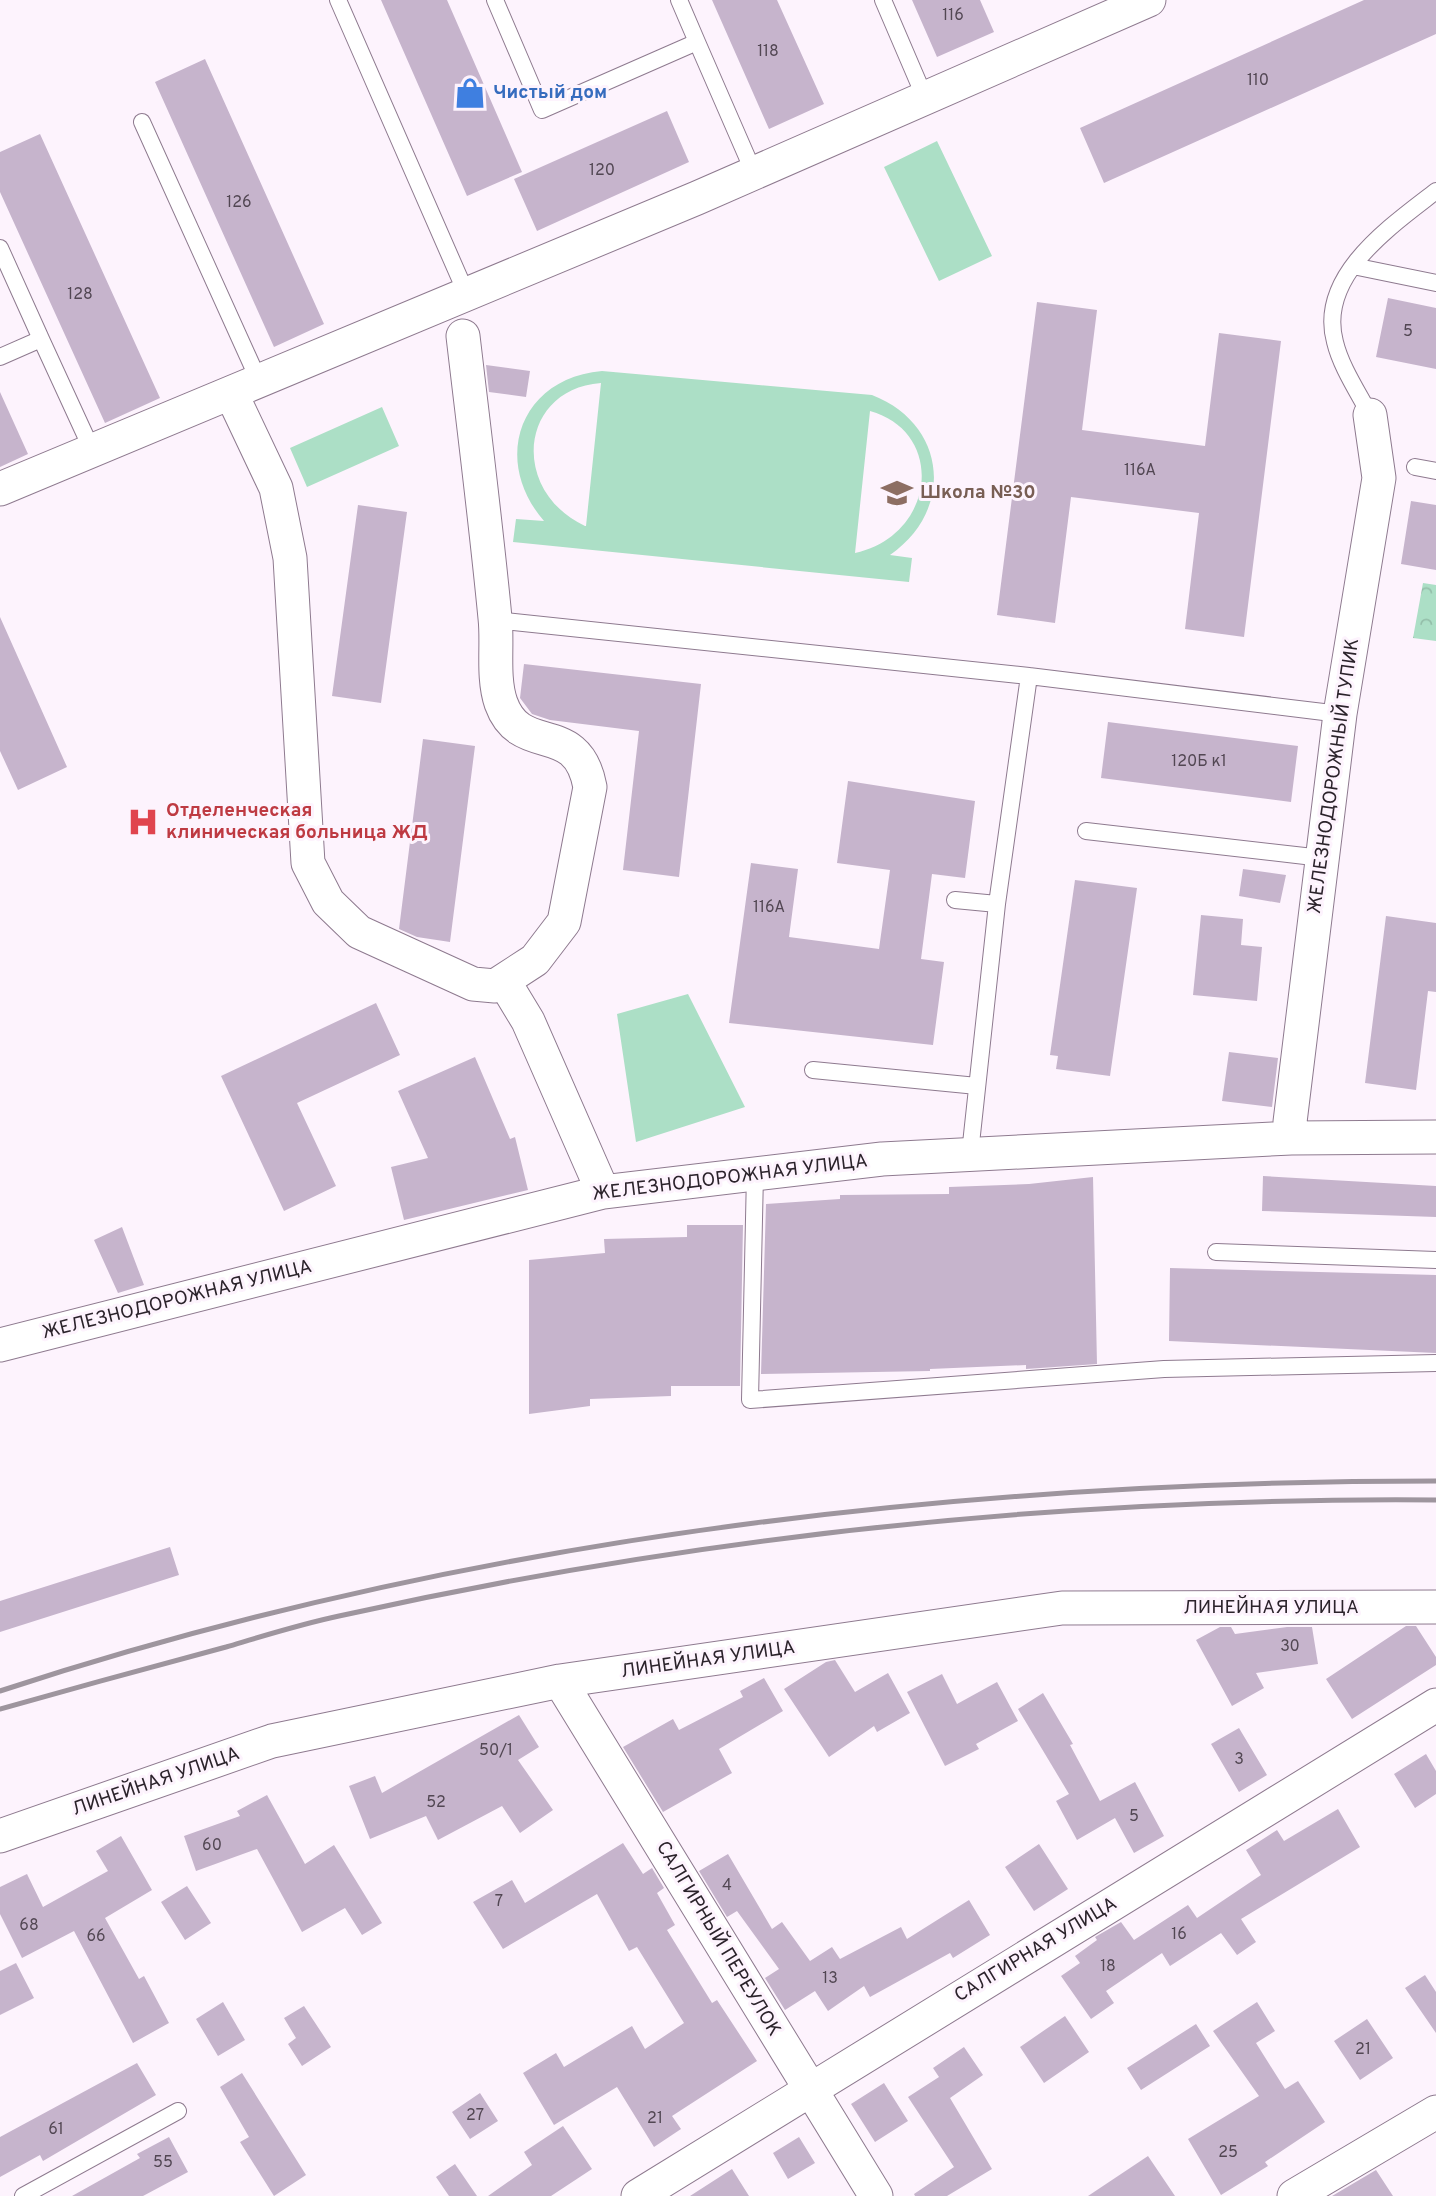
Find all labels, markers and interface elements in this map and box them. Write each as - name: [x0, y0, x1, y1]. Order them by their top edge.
- house number: 116: [942, 6, 964, 26]
- house number: 118: [757, 42, 779, 62]
- house number: 110: [1247, 71, 1269, 91]
- shop icon: Чистый дом: [453, 76, 487, 110]
- place label: Чистый дом: [493, 81, 607, 105]
- house number: 120: [589, 161, 615, 181]
- house number: 126: [226, 193, 252, 213]
- house number: 128: [67, 285, 93, 305]
- house number: 5: [1403, 322, 1413, 342]
- house number: 116А: [1124, 461, 1156, 481]
- school or university icon: Школа №30: [880, 476, 914, 510]
- place label: Школа №30: [920, 481, 1036, 505]
- street label: ЖЕЛЕЗНОДОРОЖНЫЙ ТУПИК: [1302, 637, 1365, 915]
- house number: 120Б к1: [1171, 752, 1227, 772]
- place label: Отделенческая клиническая больница ЖД: [166, 799, 428, 845]
- hospital icon: Отделенческая клиническая больница ЖД: [126, 805, 160, 839]
- house number: 116А: [753, 898, 785, 918]
- street label: ЖЕЛЕЗНОДОРОЖНАЯ УЛИЦА: [591, 1149, 869, 1207]
- street label: ЖЕЛЕЗНОДОРОЖНАЯ УЛИЦА: [40, 1255, 314, 1345]
- street label: ЛИНЕЙНАЯ УЛИЦА: [1183, 1595, 1359, 1620]
- street label: ЛИНЕЙНАЯ УЛИЦА: [619, 1635, 797, 1684]
- house number: 30: [1280, 1637, 1300, 1657]
- street label: ЛИНЕЙНАЯ УЛИЦА: [69, 1741, 243, 1822]
- house number: 50/1: [479, 1741, 513, 1761]
- house number: 3: [1234, 1750, 1244, 1770]
- house number: 52: [426, 1793, 446, 1813]
- house number: 5: [1129, 1807, 1139, 1827]
- house number: 60: [202, 1836, 222, 1856]
- street label: САЛГИРНЫЙ ПЕРЕУЛОК: [650, 1837, 787, 2041]
- house number: 4: [722, 1876, 732, 1896]
- house number: 7: [495, 1892, 503, 1912]
- street label: САЛГИРНАЯ УЛИЦА: [950, 1892, 1122, 2008]
- house number: 68: [19, 1916, 39, 1936]
- house number: 16: [1171, 1925, 1187, 1945]
- house number: 66: [86, 1927, 106, 1947]
- house number: 18: [1100, 1957, 1116, 1977]
- house number: 13: [822, 1969, 838, 1989]
- house number: 21: [1355, 2040, 1371, 2060]
- house number: 27: [466, 2106, 484, 2126]
- house number: 21: [647, 2109, 663, 2129]
- house number: 61: [48, 2120, 64, 2140]
- house number: 25: [1218, 2143, 1238, 2163]
- house number: 55: [153, 2153, 173, 2173]

